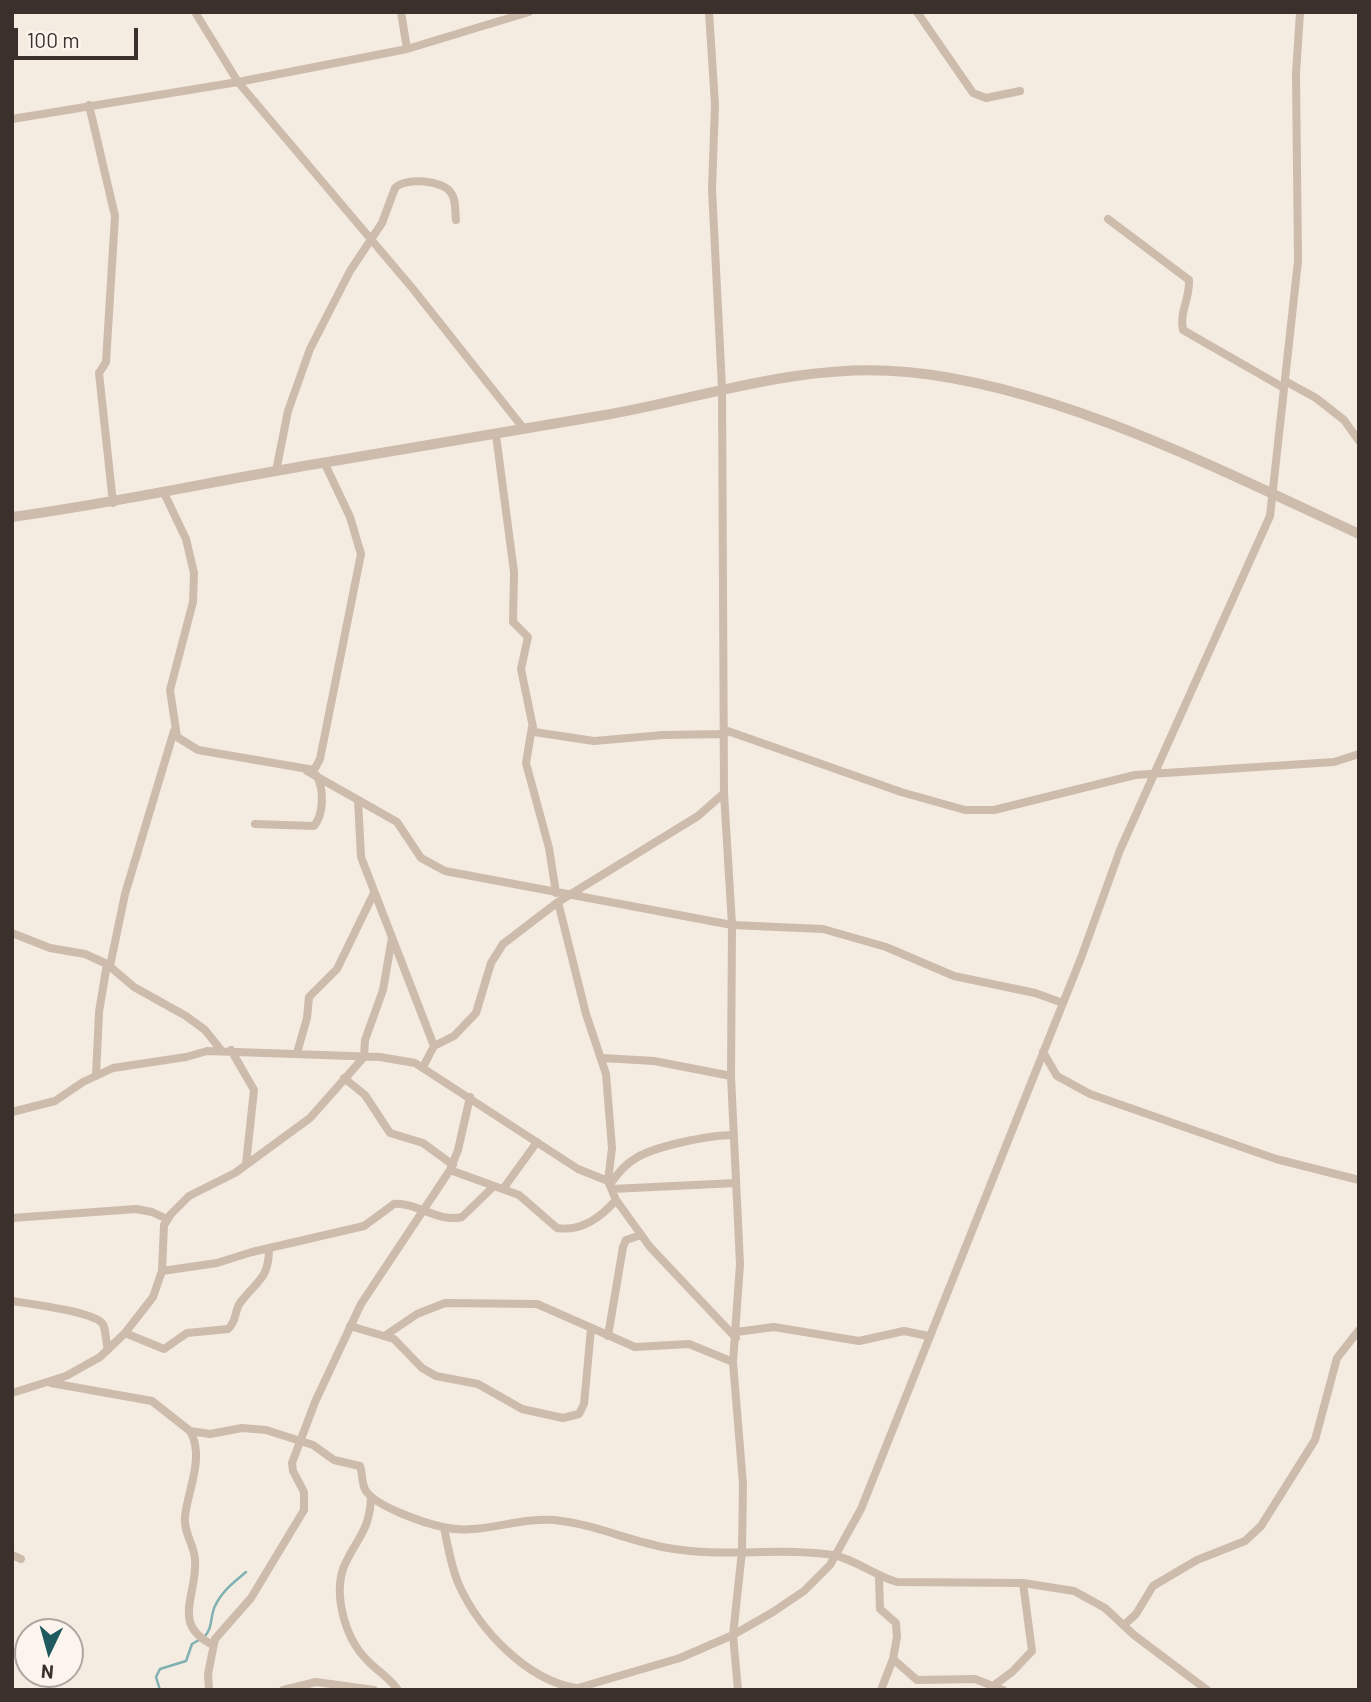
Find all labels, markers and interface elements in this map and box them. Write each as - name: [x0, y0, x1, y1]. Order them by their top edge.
- scale bar: [18, 14, 142, 58]
- text: 100 m: [27, 27, 80, 52]
- north arrow: [14, 1618, 84, 1688]
- text: N: [40, 1660, 55, 1684]

